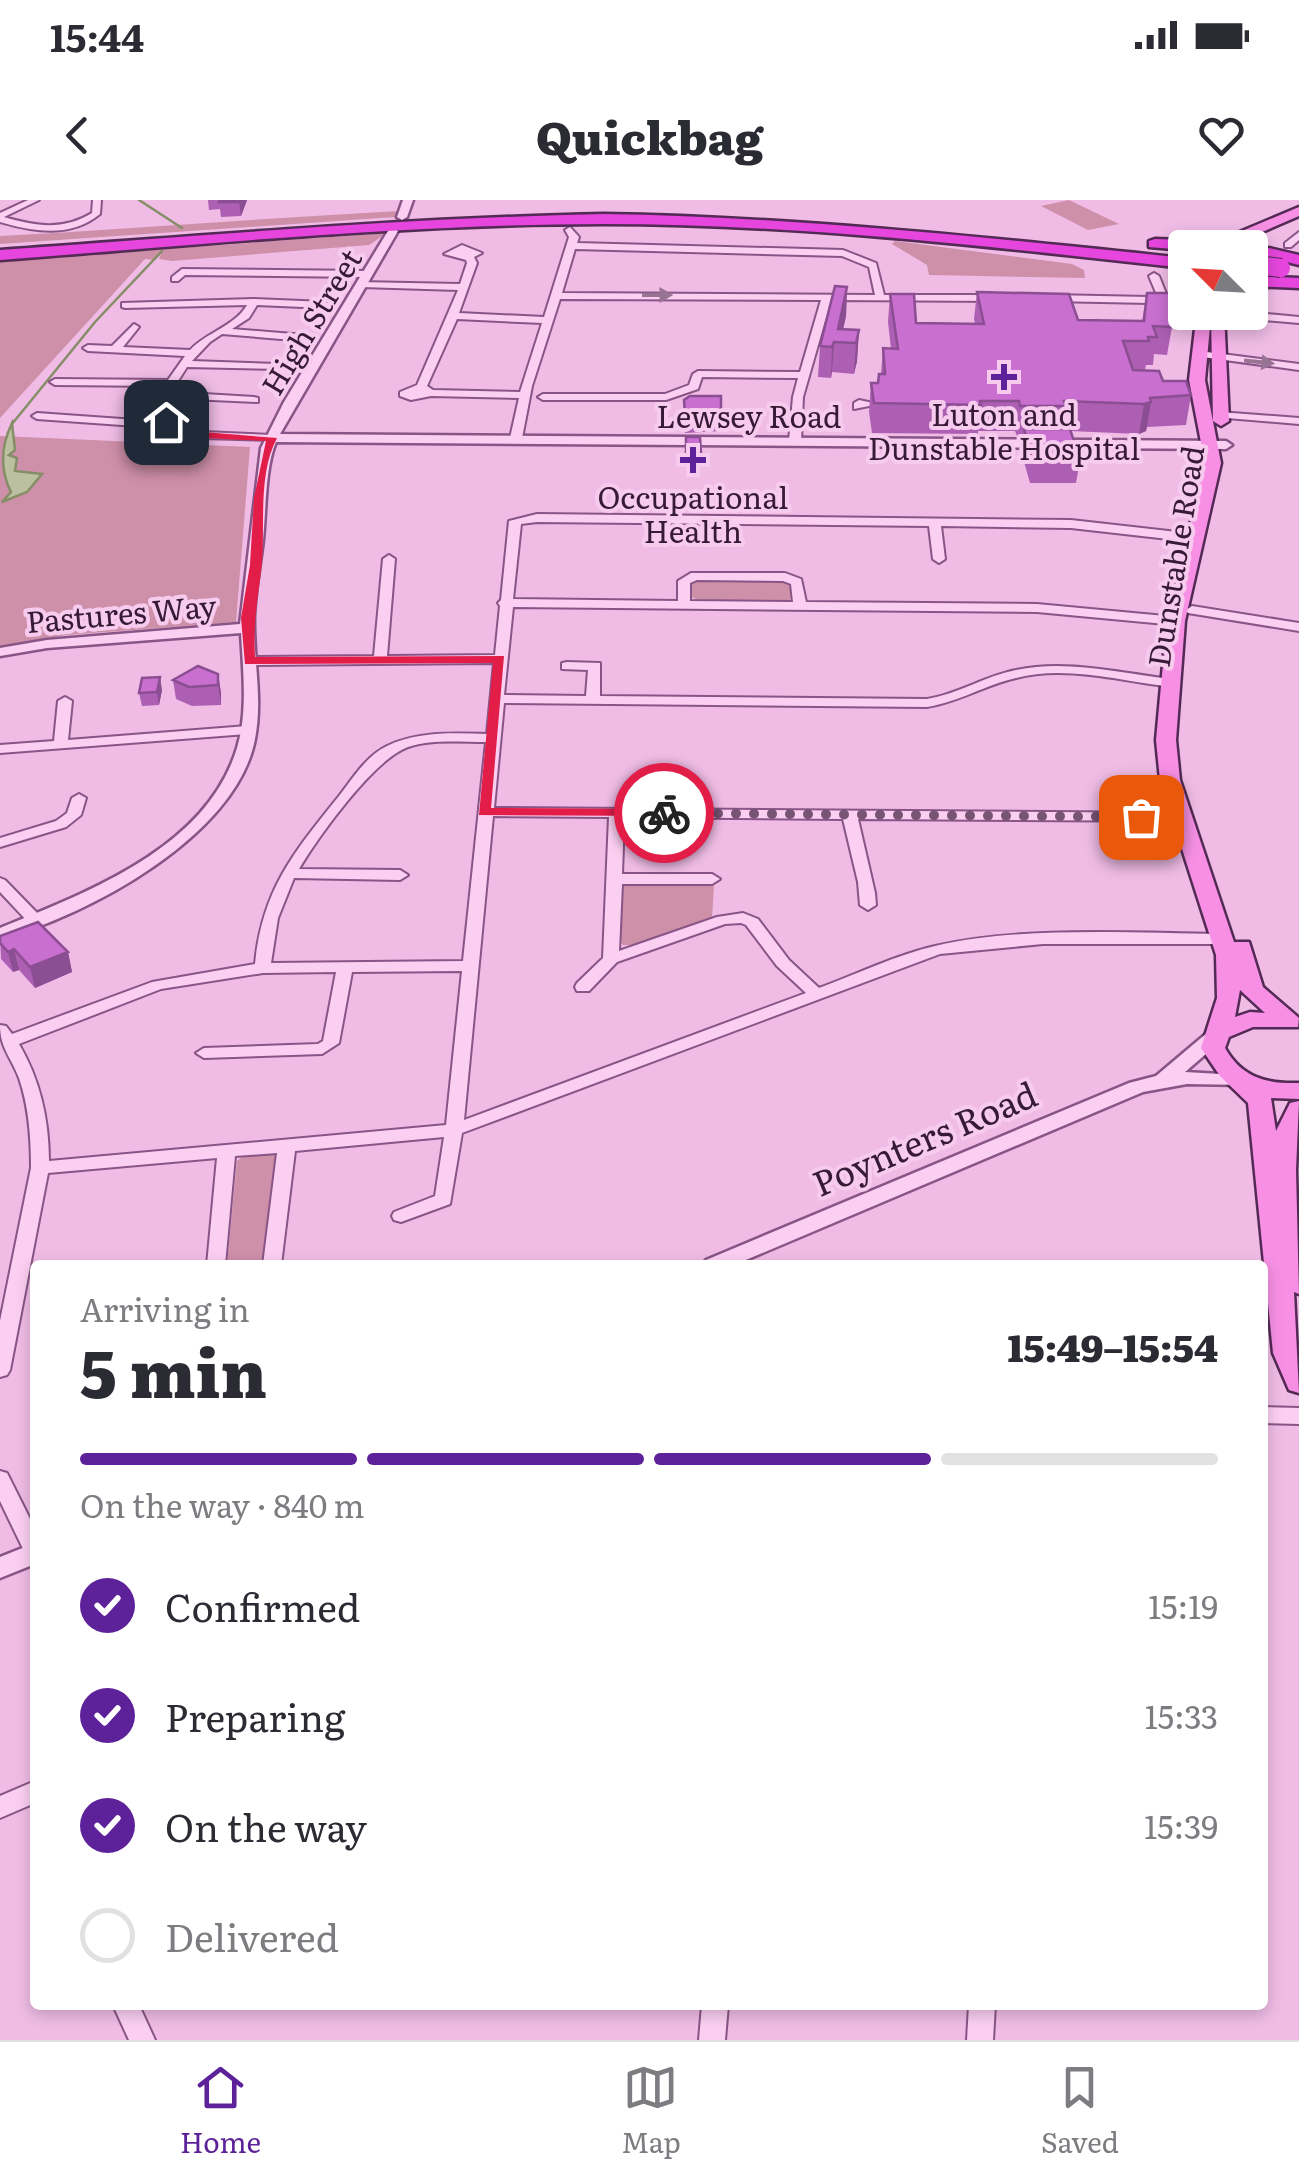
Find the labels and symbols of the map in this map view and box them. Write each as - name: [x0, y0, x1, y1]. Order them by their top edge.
- north arrow: [1168, 230, 1268, 330]
- street label: High Street: [249, 240, 371, 402]
- one-way arrow: [641, 287, 673, 303]
- one-way arrow: [1244, 354, 1276, 370]
- marker: Luton and Dunstable Hospital: [991, 364, 1017, 390]
- pin: [124, 380, 209, 465]
- place label: Luton and Dunstable Hospital: [868, 391, 1140, 469]
- street label: Lewsey Road: [657, 393, 841, 437]
- street label: Dunstable Road: [1135, 442, 1213, 670]
- marker: Occupational Health: [680, 447, 706, 473]
- place label: Occupational Health: [598, 474, 788, 552]
- street label: Pastures Way: [24, 582, 219, 642]
- courier: [614, 763, 714, 863]
- pin: [1099, 775, 1184, 860]
- street label: Poynters Road: [804, 1066, 1044, 1208]

